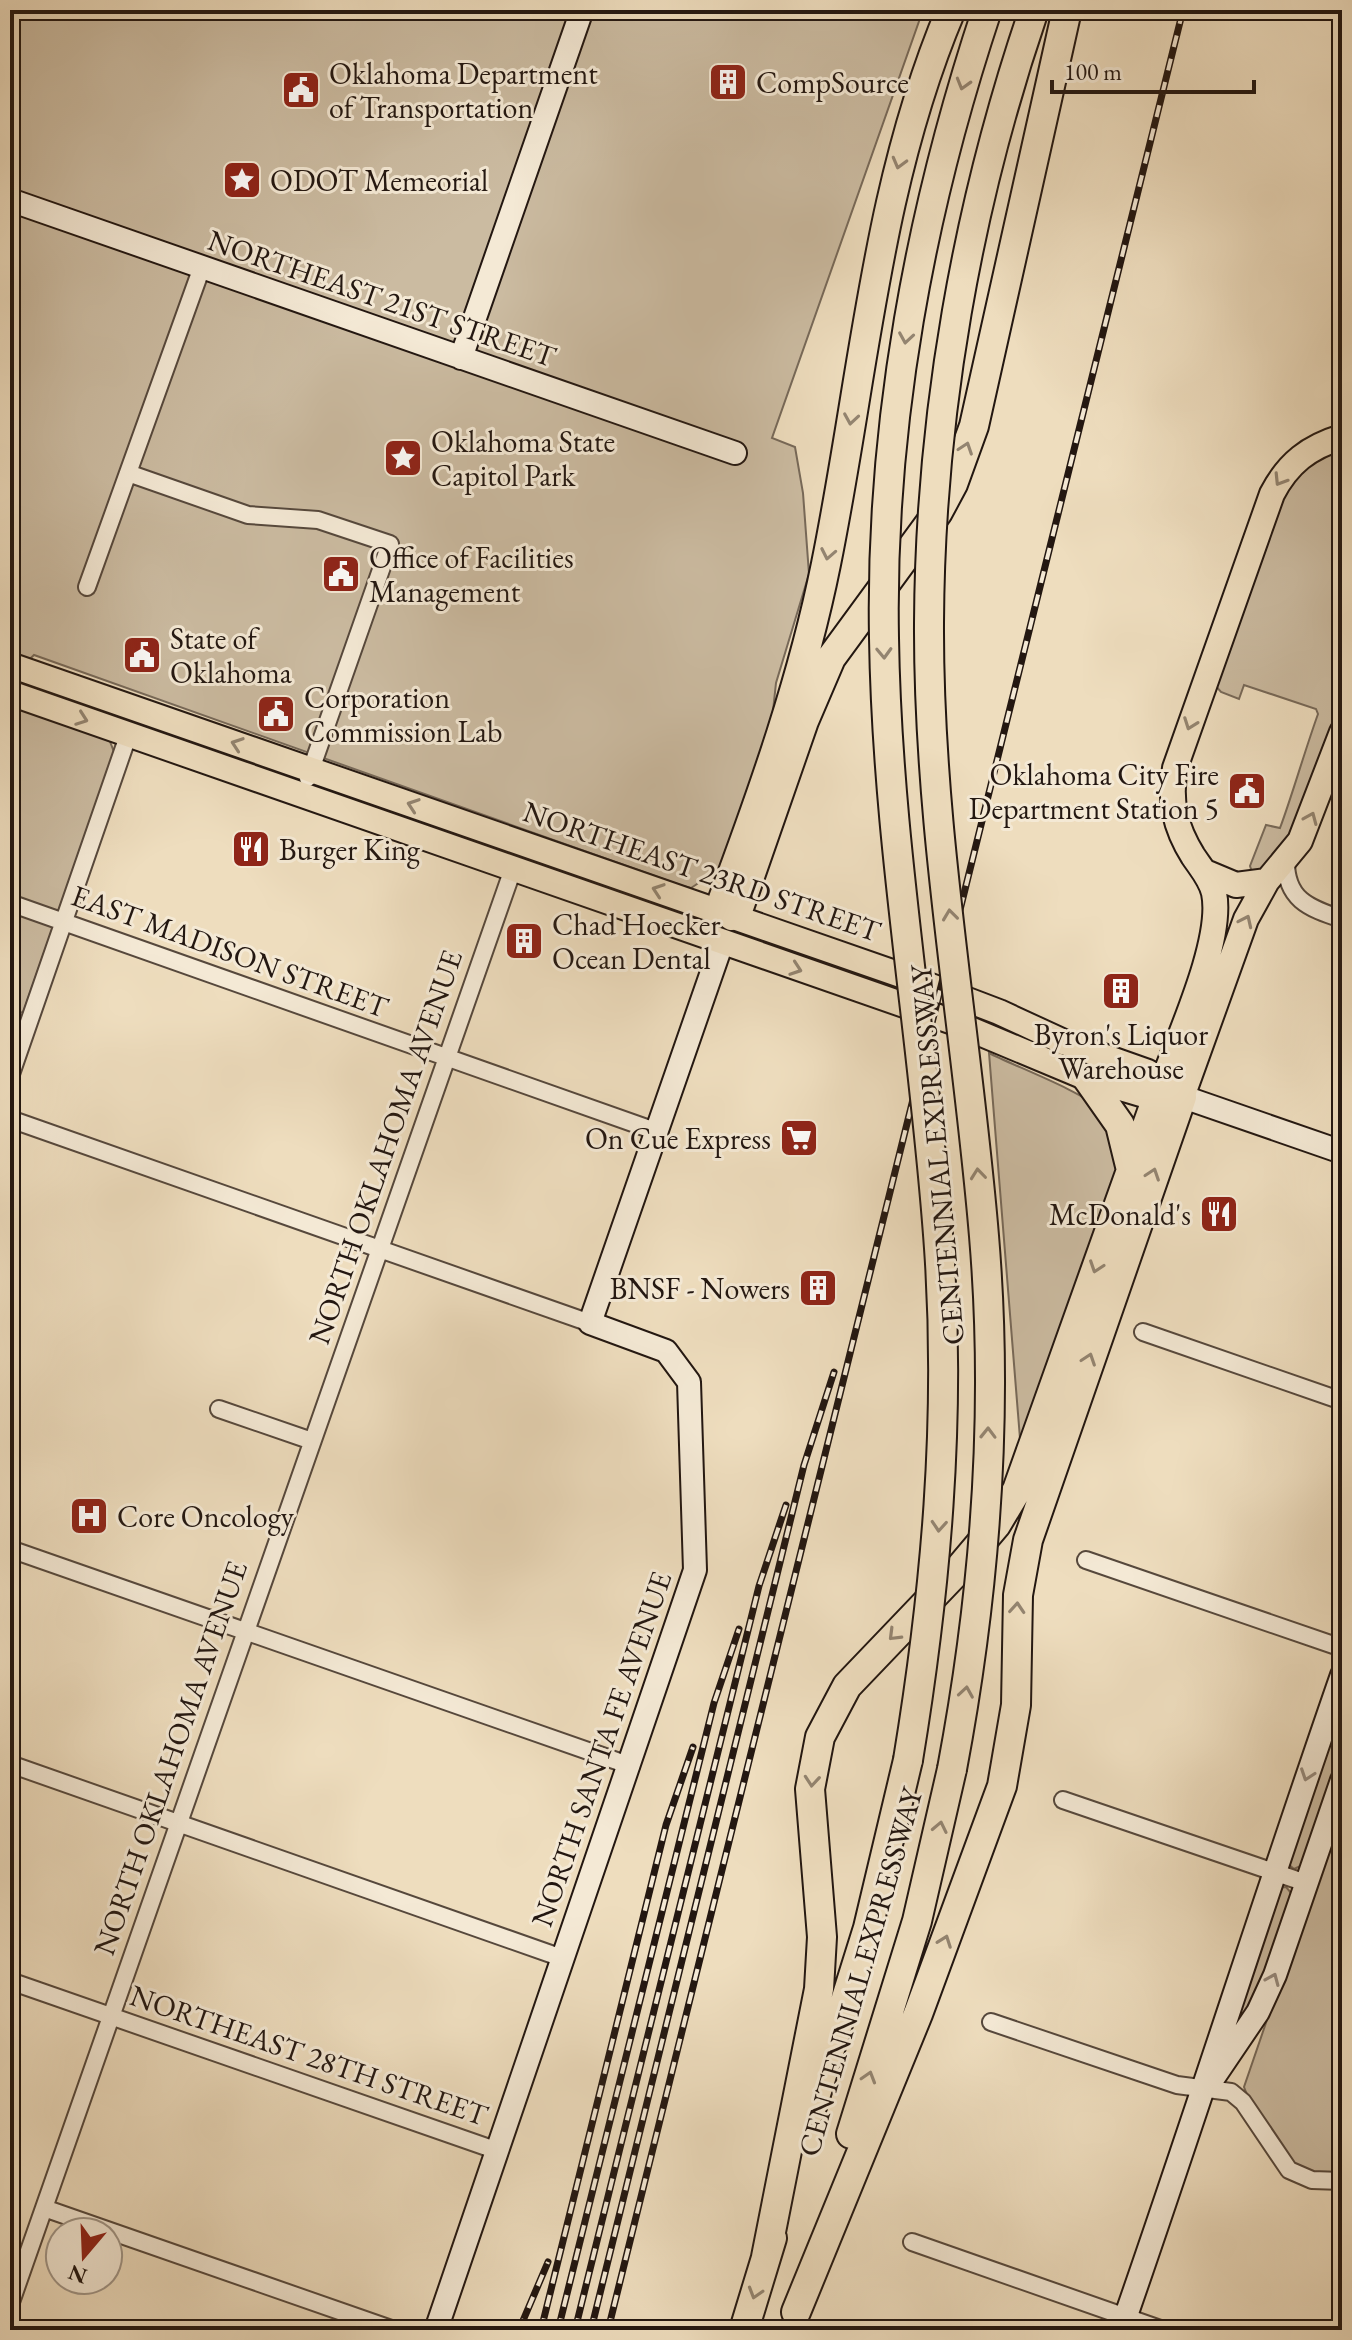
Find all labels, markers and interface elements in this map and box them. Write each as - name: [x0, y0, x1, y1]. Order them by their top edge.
- scale bar: [1052, 44, 1254, 94]
- place label: Oklahoma Department of Transportation: [329, 54, 598, 127]
- text: 100 m: [1064, 56, 1122, 87]
- building icon: CompSource: [707, 61, 749, 103]
- place label: CompSource: [756, 63, 909, 102]
- public building icon: Oklahoma Department of Transportation: [280, 69, 322, 111]
- one-way arrow: [956, 77, 972, 91]
- one-way arrow: [892, 156, 908, 170]
- place icon: ODOT Memeorial: [221, 159, 263, 201]
- place label: ODOT Memeorial: [270, 161, 488, 200]
- street label: NORTHEAST 21ST STREET: [203, 220, 562, 376]
- one-way arrow: [899, 331, 916, 345]
- one-way arrow: [844, 412, 861, 426]
- place label: Oklahoma State Capitol Park: [431, 422, 615, 495]
- place icon: Oklahoma State Capitol Park: [382, 437, 424, 479]
- one-way arrow: [957, 442, 973, 456]
- one-way arrow: [1275, 472, 1290, 486]
- place label: Office of Facilities Management: [369, 538, 574, 611]
- one-way arrow: [820, 547, 837, 561]
- public building icon: Office of Facilities Management: [320, 553, 362, 595]
- place label: State of Oklahoma: [170, 619, 292, 692]
- public building icon: State of Oklahoma: [121, 634, 163, 676]
- one-way arrow: [876, 647, 893, 660]
- place label: Corporation Commission Lab: [304, 678, 503, 751]
- public building icon: Corporation Commission Lab: [255, 693, 297, 735]
- one-way arrow: [74, 709, 88, 726]
- one-way arrow: [1184, 716, 1200, 730]
- one-way arrow: [231, 737, 245, 753]
- place label: Oklahoma City Fire Department Station 5: [969, 755, 1219, 828]
- public building icon: Oklahoma City Fire Department Station 5: [1226, 770, 1268, 812]
- street label: NORTHEAST 23RD STREET: [518, 791, 887, 951]
- one-way arrow: [406, 798, 420, 814]
- one-way arrow: [1301, 812, 1317, 826]
- restaurant icon: Burger King: [230, 828, 272, 870]
- place label: Burger King: [279, 830, 421, 869]
- street label: EAST MADISON STREET: [66, 876, 395, 1027]
- one-way arrow: [652, 884, 666, 900]
- place label: Chad Hoecker Ocean Dental: [552, 905, 720, 978]
- one-way arrow: [942, 908, 959, 922]
- one-way arrow: [1236, 915, 1252, 930]
- building icon: Chad Hoecker Ocean Dental: [503, 920, 545, 962]
- street label: NORTH OKLAHOMA AVENUE: [299, 945, 471, 1349]
- one-way arrow: [788, 959, 802, 975]
- street label: CENTENNIAL EXPRESSWAY: [901, 962, 973, 1347]
- building icon: Byron's Liquor Warehouse: [1100, 970, 1142, 1012]
- place label: Byron's Liquor Warehouse: [1034, 1015, 1208, 1088]
- supermarket icon: On Cue Express: [778, 1117, 820, 1159]
- place label: On Cue Express: [585, 1119, 771, 1158]
- one-way arrow: [970, 1167, 987, 1180]
- one-way arrow: [1144, 1168, 1160, 1182]
- restaurant icon: McDonald's: [1198, 1193, 1240, 1235]
- place label: McDonald's: [1049, 1195, 1191, 1234]
- one-way arrow: [1089, 1259, 1106, 1273]
- building icon: BNSF - Nowers: [797, 1267, 839, 1309]
- place label: BNSF - Nowers: [610, 1269, 790, 1308]
- one-way arrow: [1079, 1353, 1095, 1367]
- one-way arrow: [979, 1426, 997, 1439]
- hospital icon: Core Oncology: [68, 1495, 110, 1537]
- place label: Core Oncology: [117, 1497, 295, 1536]
- one-way arrow: [931, 1520, 948, 1533]
- street label: NORTH OKLAHOMA AVENUE: [84, 1556, 256, 1960]
- street label: NORTH SANTA FE AVENUE: [522, 1566, 680, 1932]
- one-way arrow: [1008, 1601, 1025, 1614]
- one-way arrow: [888, 1626, 903, 1640]
- one-way arrow: [957, 1685, 974, 1699]
- one-way arrow: [1300, 1767, 1317, 1781]
- one-way arrow: [804, 1775, 821, 1788]
- street label: CENTENNIAL EXPRESSWAY: [789, 1782, 932, 2161]
- one-way arrow: [931, 1821, 948, 1834]
- one-way arrow: [935, 1935, 952, 1949]
- one-way arrow: [1263, 1973, 1280, 1987]
- street label: NORTHEAST 28TH STREET: [125, 1975, 494, 2135]
- one-way arrow: [859, 2071, 875, 2085]
- north arrow: [44, 2216, 124, 2296]
- text: N: [64, 2258, 91, 2291]
- one-way arrow: [748, 2286, 764, 2300]

